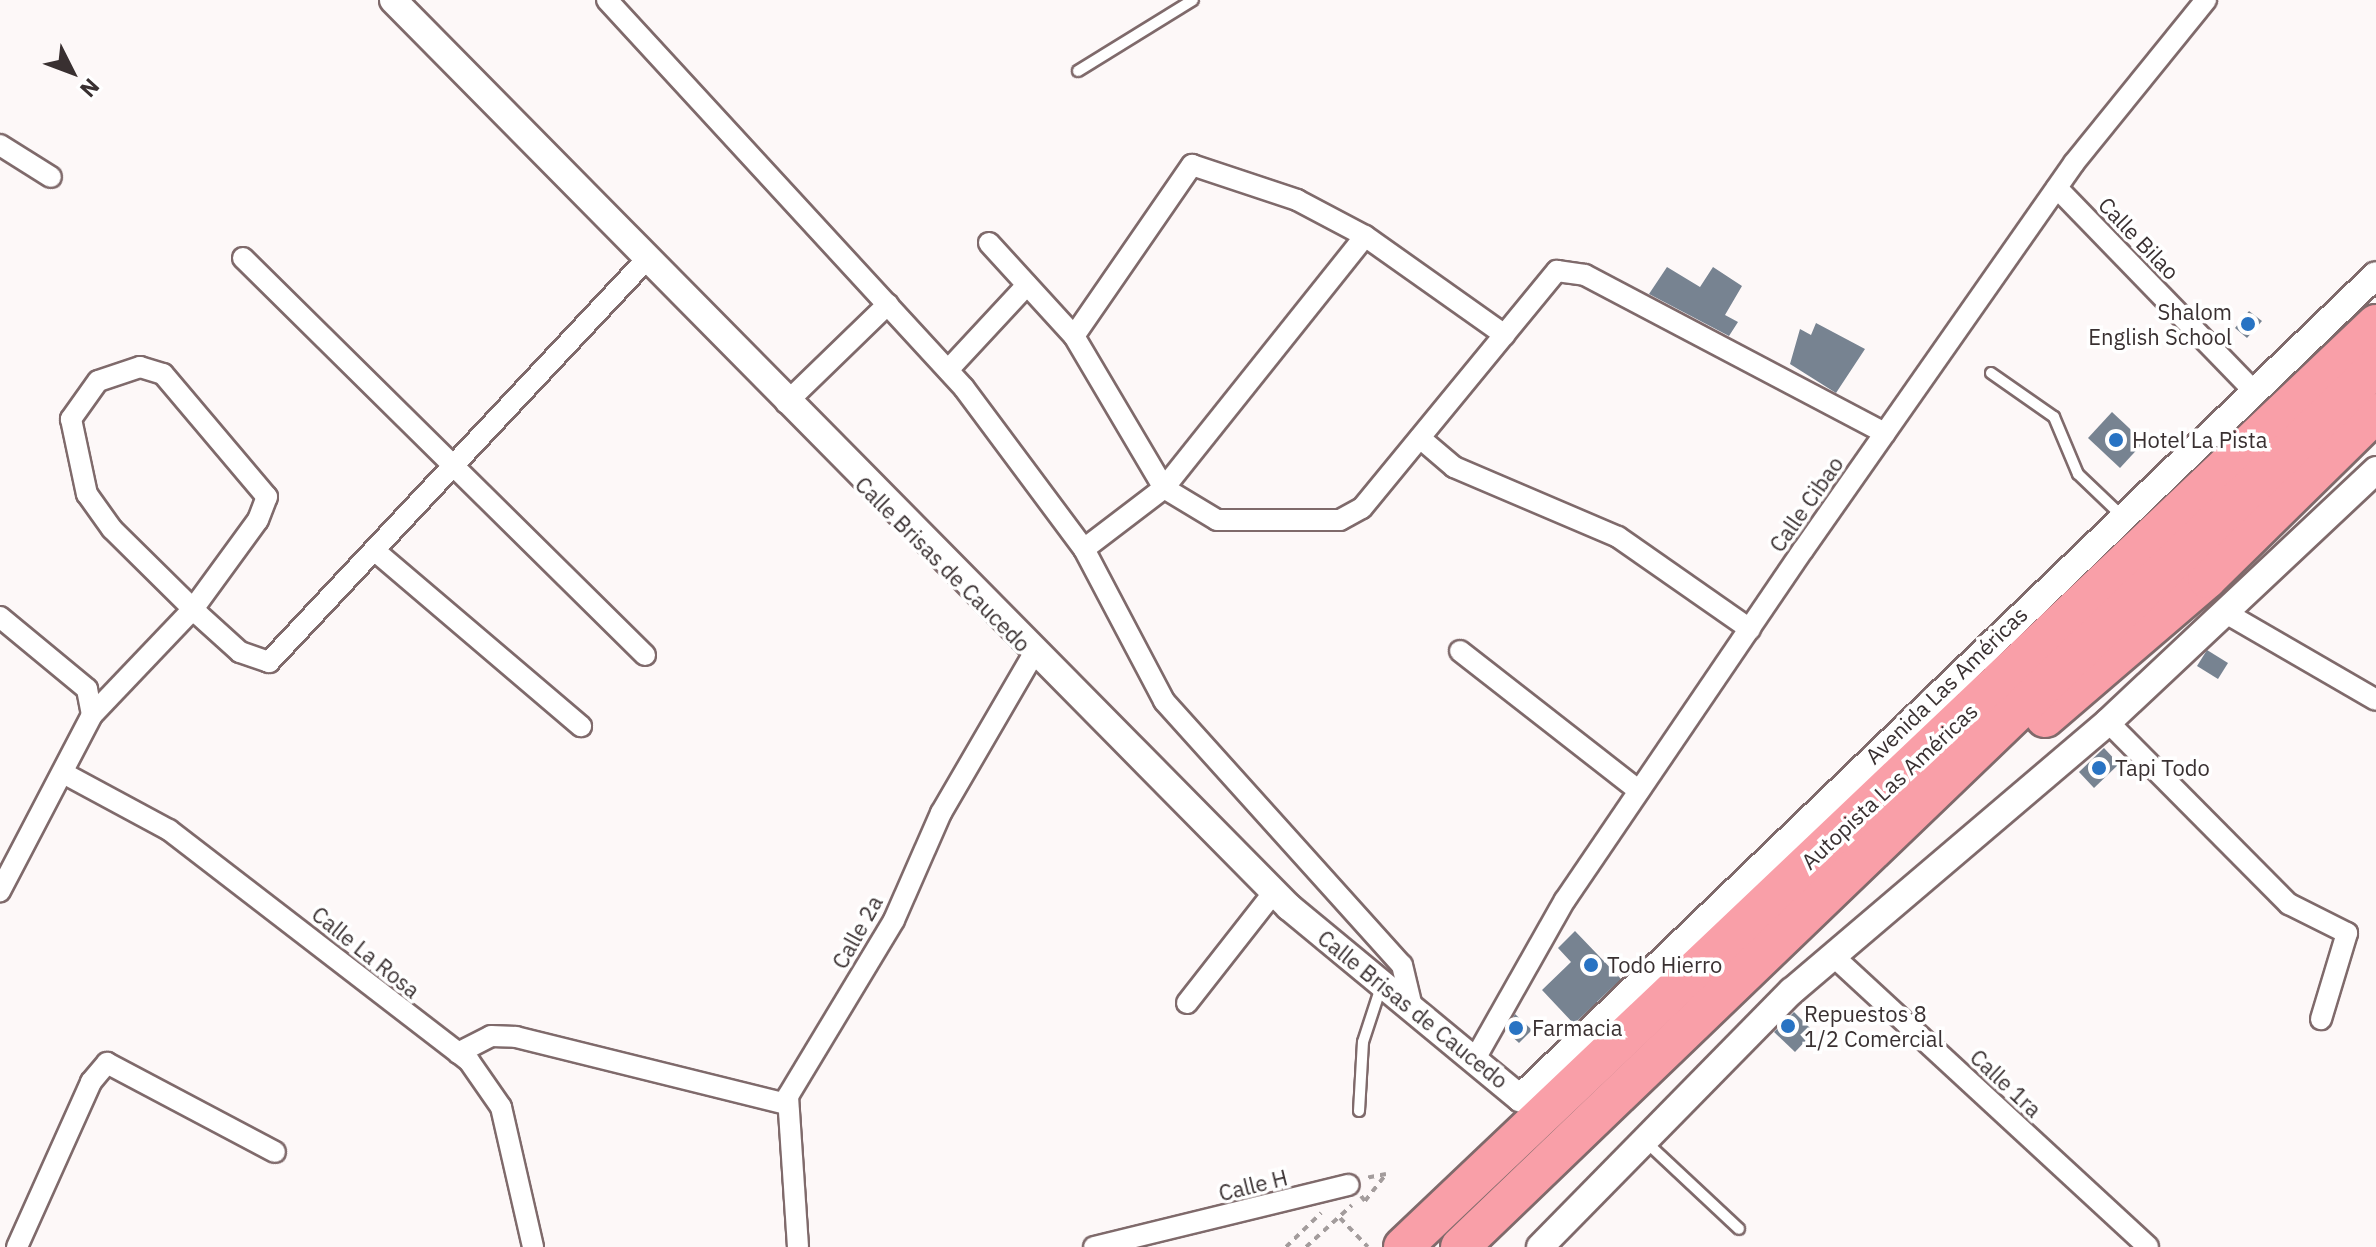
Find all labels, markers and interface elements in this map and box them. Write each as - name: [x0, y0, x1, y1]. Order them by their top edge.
- north arrow: [32, 32, 112, 112]
- text: N: [74, 73, 106, 104]
- street label: Calle Bilao: [2093, 191, 2185, 285]
- place label: Shalom English School: [2088, 298, 2232, 350]
- marker: Shalom English School: [2239, 315, 2257, 333]
- place label: Hotel La Pista: [2132, 427, 2268, 453]
- marker: Hotel La Pista: [2107, 431, 2125, 449]
- street label: Calle Cibao: [1763, 451, 1849, 557]
- street label: Calle Brisas de Caucedo: [850, 471, 1036, 657]
- street label: Avenida Las Américas: [1859, 601, 2033, 769]
- street label: Autopista Las Américas: [1795, 698, 1983, 874]
- place label: Tapi Todo: [2115, 755, 2210, 781]
- marker: Tapi Todo: [2090, 759, 2108, 777]
- street label: Calle 2a: [826, 891, 888, 973]
- street label: Calle La Rosa: [307, 901, 425, 1003]
- street label: Calle Brisas de Caucedo: [1313, 924, 1513, 1094]
- place label: Todo Hierro: [1607, 952, 1722, 978]
- marker: Todo Hierro: [1582, 956, 1600, 974]
- place label: Repuestos 8 1/2 Comercial: [1804, 1000, 1944, 1052]
- place label: Farmacia: [1532, 1015, 1623, 1041]
- marker: Repuestos 8 1/2 Comercial: [1779, 1017, 1797, 1035]
- marker: Farmacia: [1507, 1019, 1525, 1037]
- street label: Calle 1ra: [1965, 1044, 2047, 1122]
- street label: Calle H: [1216, 1164, 1290, 1206]

